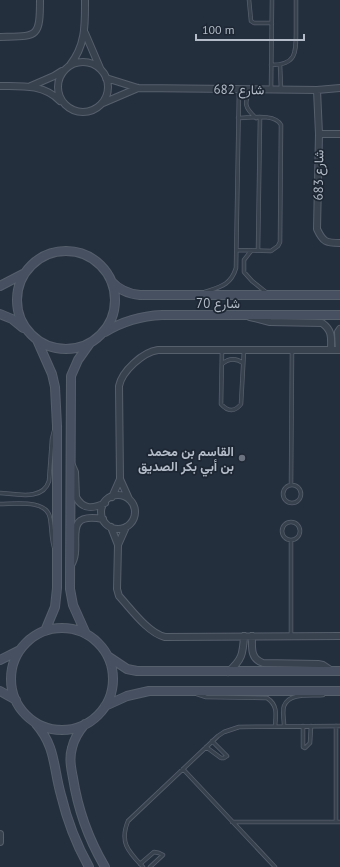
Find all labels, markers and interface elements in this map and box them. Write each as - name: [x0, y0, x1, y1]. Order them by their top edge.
- scale bar: [196, 16, 304, 42]
- text: 100 m: [202, 22, 235, 37]
- street label: شارع 682: [213, 81, 265, 99]
- street label: شارع 683: [310, 149, 328, 201]
- street label: شارع 70: [196, 295, 240, 313]
- place label: القاسم بن محمد بن أبي بكر الصديق: [138, 443, 234, 477]
- marker: القاسم بن محمد بن أبي بكر الصديق: [237, 453, 247, 463]

